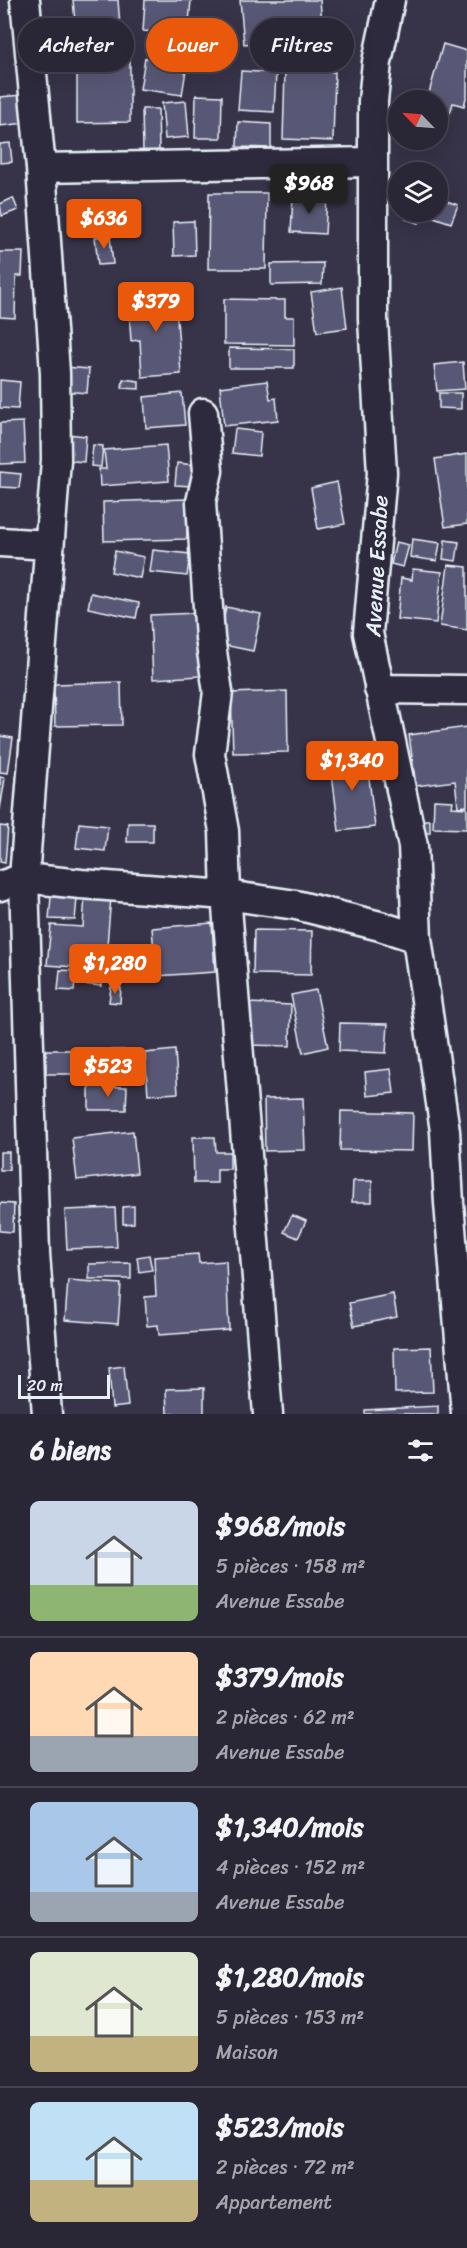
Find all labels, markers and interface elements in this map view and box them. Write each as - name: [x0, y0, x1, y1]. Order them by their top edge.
- chip: Acheter: [18, 18, 134, 72]
- chip: Louer: [146, 18, 238, 72]
- chip: Filtres: [250, 18, 354, 72]
- north arrow: [388, 90, 448, 150]
- map controls: [388, 90, 448, 222]
- button: layers: [388, 162, 448, 222]
- pin: $968: [273, 164, 345, 215]
- text: $968: [284, 166, 334, 201]
- pin: $636: [68, 199, 140, 250]
- text: $636: [80, 201, 128, 236]
- pin: $379: [120, 282, 192, 333]
- text: $379: [132, 284, 180, 319]
- street label: Avenue Essabe: [353, 494, 400, 639]
- pin: $1,340: [303, 741, 401, 792]
- text: $1,340: [320, 743, 384, 778]
- pin: $1,280: [66, 944, 164, 995]
- text: $1,280: [83, 946, 147, 981]
- pin: $523: [72, 1047, 144, 1098]
- text: $523: [84, 1049, 132, 1084]
- text: 20 m: [27, 1371, 63, 1400]
- scale bar: [18, 1372, 110, 1400]
- text: 6 biens: [30, 1427, 111, 1473]
- icon: filters: [404, 1434, 437, 1467]
- text: $968/mois: [216, 1503, 345, 1549]
- icon: home: [78, 1525, 150, 1597]
- text: 5 pièces · 158 m²: [216, 1549, 365, 1584]
- text: Avenue Essabe: [216, 1584, 345, 1619]
- text: $379/mois: [216, 1654, 344, 1700]
- icon: home: [78, 1676, 150, 1748]
- text: 2 pièces · 62 m²: [216, 1700, 355, 1735]
- text: Avenue Essabe: [216, 1735, 345, 1770]
- text: $1,340/mois: [216, 1804, 364, 1850]
- icon: home: [78, 1826, 150, 1898]
- text: 4 pièces · 152 m²: [216, 1850, 365, 1885]
- text: Avenue Essabe: [216, 1885, 345, 1920]
- text: $1,280/mois: [216, 1954, 364, 2000]
- icon: home: [78, 1976, 150, 2048]
- text: 5 pièces · 153 m²: [216, 2000, 364, 2035]
- text: Maison: [216, 2035, 278, 2070]
- text: $523/mois: [216, 2104, 344, 2150]
- icon: home: [78, 2126, 150, 2198]
- text: 2 pièces · 72 m²: [216, 2150, 355, 2185]
- text: Appartement: [216, 2185, 332, 2220]

